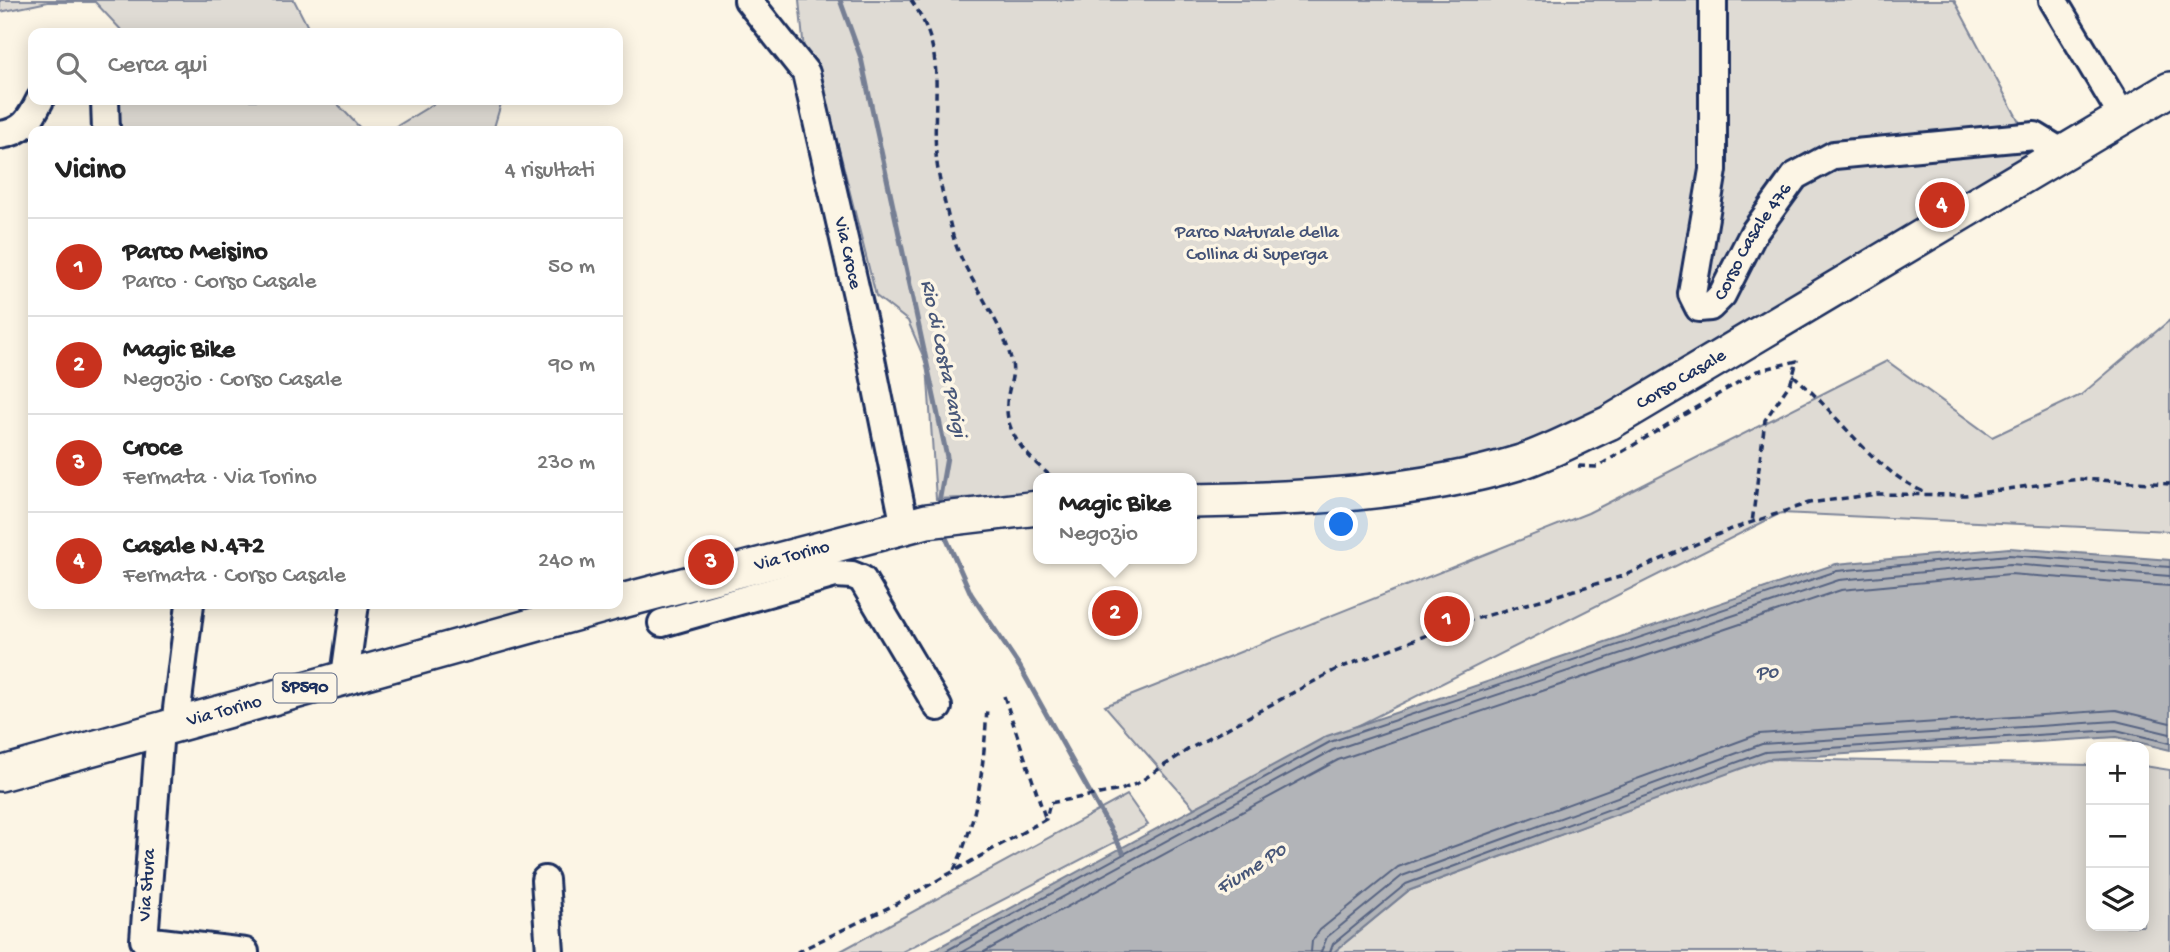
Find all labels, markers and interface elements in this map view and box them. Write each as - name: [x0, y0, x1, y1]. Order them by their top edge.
- search box: [28, 28, 623, 105]
- icon: search: [52, 48, 90, 86]
- text: Cerca qui: [108, 51, 208, 82]
- text: Vicino: [56, 154, 126, 189]
- text: 4 risultati: [505, 158, 595, 185]
- street label: Corso Casale 476: [1710, 178, 1798, 307]
- pin: 4: [1919, 179, 1965, 231]
- street label: Via Croce: [828, 214, 867, 291]
- park label: Parco Naturale della Collina di Superga: [1174, 222, 1340, 267]
- text: Parco Meisino: [123, 238, 268, 269]
- text: 1: [74, 254, 84, 281]
- text: 50 m: [548, 254, 595, 281]
- text: Parco · Corso Casale: [123, 269, 316, 296]
- water label: Rio di Costa Parigi: [913, 278, 971, 442]
- text: Magic Bike: [123, 336, 235, 367]
- street label: Corso Casale: [1632, 344, 1731, 416]
- text: 2: [73, 352, 85, 379]
- text: 90 m: [549, 352, 595, 379]
- text: Negozio · Corso Casale: [123, 367, 342, 394]
- text: Croce: [123, 434, 182, 465]
- text: 3: [73, 450, 85, 477]
- text: 230 m: [537, 450, 595, 477]
- text: Fermata · Via Torino: [123, 465, 317, 492]
- popup: [1033, 473, 1197, 564]
- text: Magic Bike: [1059, 490, 1171, 521]
- your location: [1324, 507, 1358, 541]
- text: Negozio: [1059, 521, 1138, 548]
- text: Casale N.472: [123, 532, 265, 563]
- street label: Via Torino: [751, 535, 832, 577]
- pin: 3: [688, 536, 734, 588]
- text: 4: [74, 548, 84, 575]
- text: 240 m: [538, 548, 595, 575]
- text: Fermata · Corso Casale: [123, 563, 346, 590]
- pin: 2: [1092, 587, 1138, 639]
- pin: 1: [1424, 593, 1470, 645]
- water label: Po: [1755, 660, 1781, 688]
- road number: SP590: [274, 674, 336, 702]
- street label: Via Torino: [183, 690, 265, 733]
- map controls: [2086, 742, 2149, 931]
- button: +: [2086, 742, 2149, 805]
- button: −: [2086, 805, 2149, 868]
- water label: Fiume Po: [1212, 838, 1293, 902]
- street label: Via Stura: [134, 847, 162, 923]
- button: layers: [2086, 868, 2149, 931]

